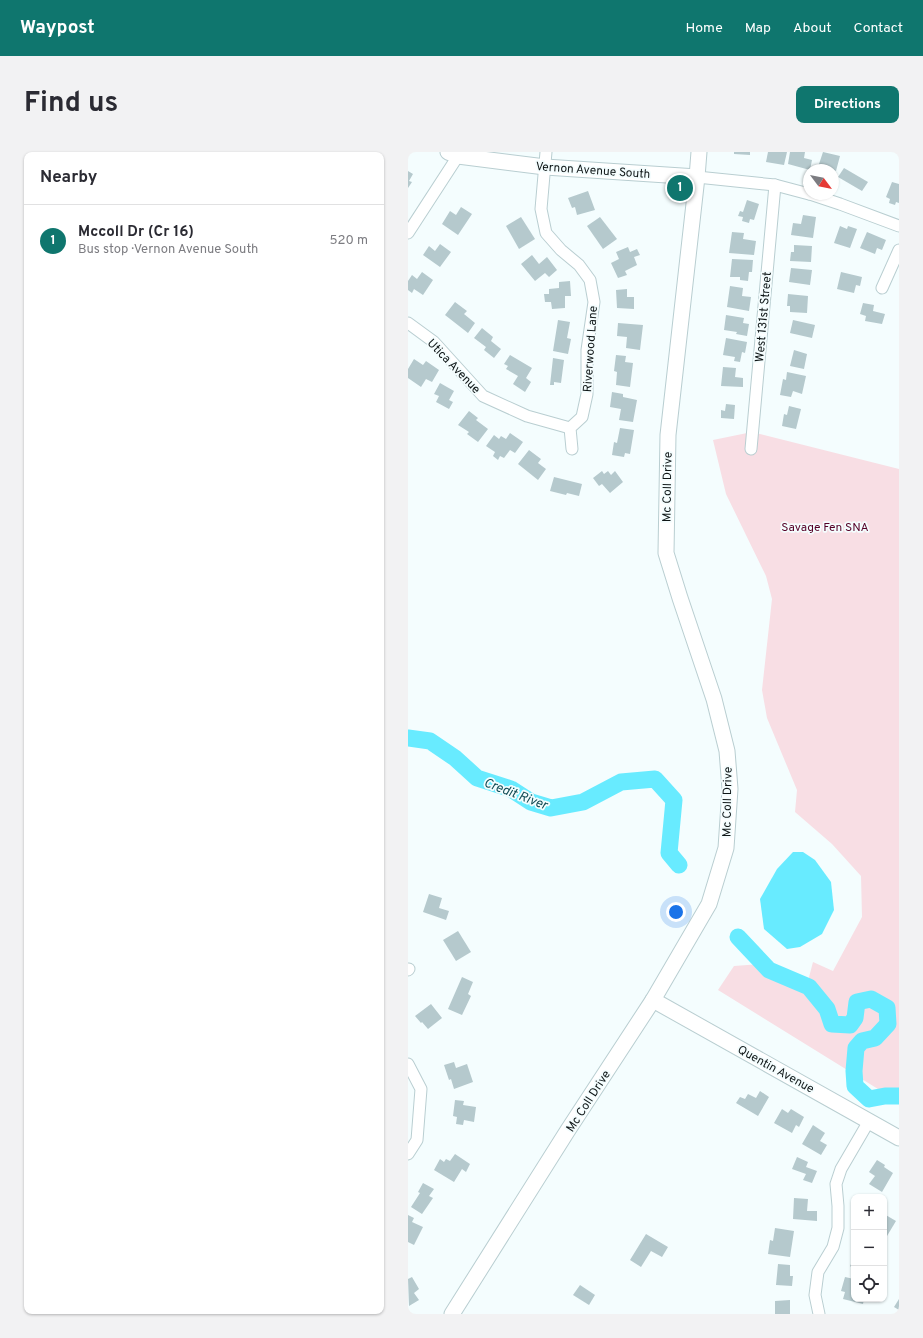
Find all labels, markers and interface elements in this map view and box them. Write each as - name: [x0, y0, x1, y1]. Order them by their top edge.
- text: Waypost: [20, 16, 95, 40]
- text: Home: [686, 20, 723, 37]
- text: Map: [745, 20, 771, 37]
- text: About: [793, 20, 832, 37]
- text: Contact: [854, 20, 903, 37]
- text: Find us: [24, 86, 118, 122]
- button: Directions: [796, 86, 899, 123]
- street label: Vernon Avenue South: [535, 159, 651, 183]
- north arrow: [803, 164, 839, 200]
- text: Nearby: [40, 167, 97, 189]
- pin: 1: [667, 173, 693, 203]
- text: Mccoll Dr (Cr 16): [78, 223, 194, 242]
- text: 1: [50, 233, 56, 249]
- text: 520 m: [330, 233, 368, 249]
- text: Bus stop · Vernon Avenue South: [78, 242, 258, 258]
- street label: West 131st Street: [752, 271, 776, 363]
- street label: Riverwood Lane: [580, 305, 602, 393]
- street label: Utica Avenue: [423, 336, 483, 398]
- street label: Mc Coll Drive: [659, 452, 677, 522]
- park label: Savage Fen SNA: [781, 520, 869, 536]
- street label: Mc Coll Drive: [719, 767, 737, 837]
- water label: Credit River: [481, 775, 550, 815]
- your location: [666, 902, 686, 922]
- street label: Quentin Avenue: [734, 1042, 817, 1098]
- street label: Mc Coll Drive: [563, 1068, 615, 1135]
- map controls: [851, 1194, 887, 1302]
- button: +: [851, 1194, 887, 1230]
- button: −: [851, 1230, 887, 1266]
- button: locate: [851, 1266, 887, 1302]

